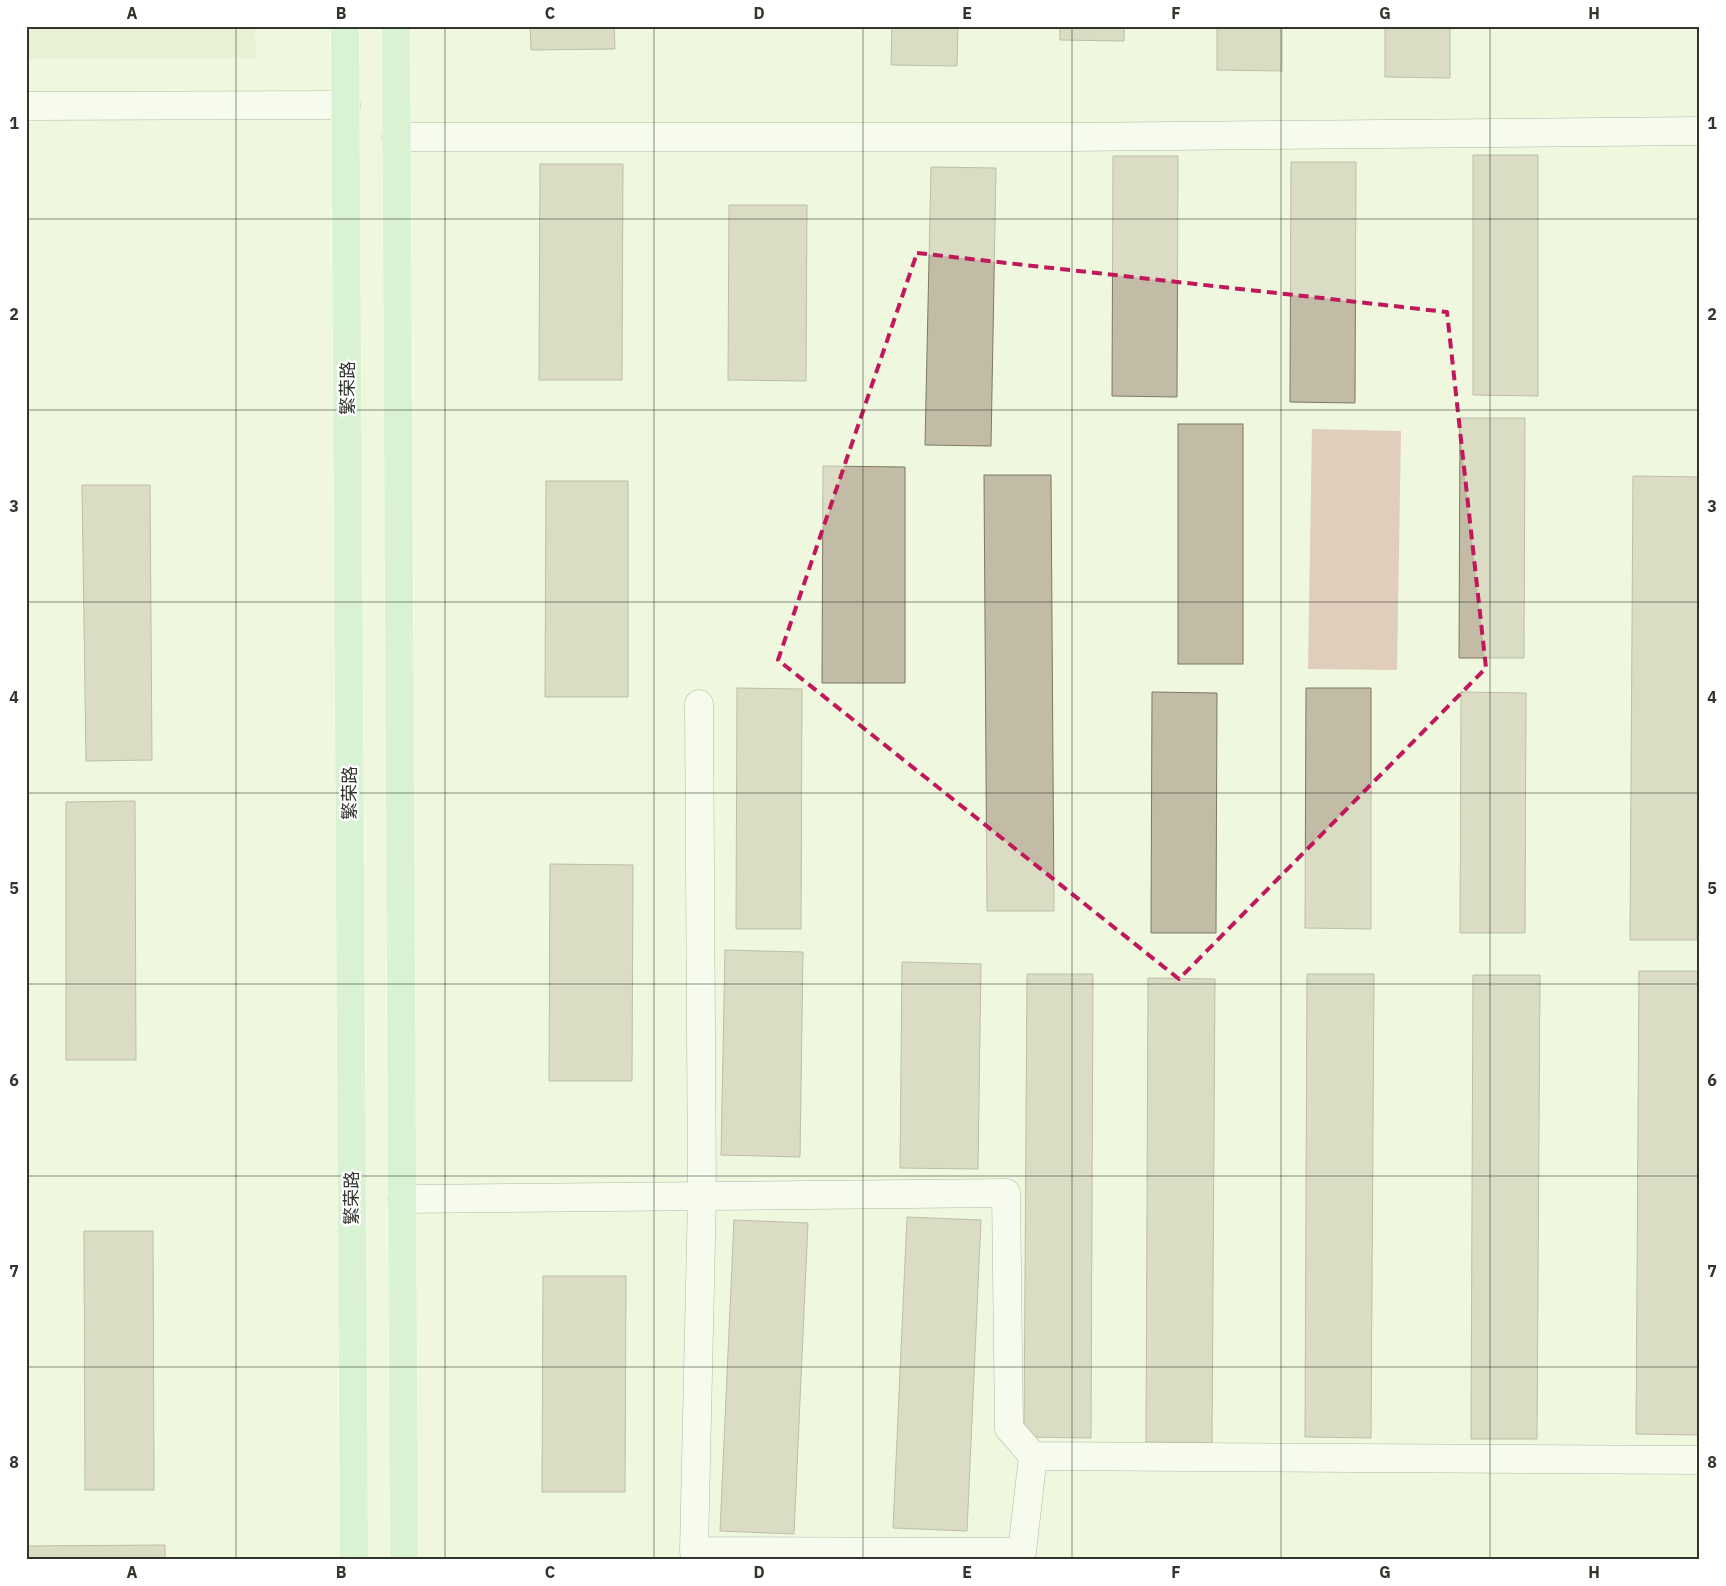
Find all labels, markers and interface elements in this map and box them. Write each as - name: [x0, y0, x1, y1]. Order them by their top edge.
- text: A: [127, 3, 138, 23]
- text: B: [336, 3, 347, 23]
- text: C: [545, 3, 555, 23]
- text: D: [753, 3, 765, 23]
- text: E: [962, 3, 972, 23]
- text: F: [1171, 3, 1181, 23]
- text: G: [1379, 3, 1391, 23]
- text: H: [1588, 3, 1600, 23]
- text: 1: [9, 113, 19, 133]
- text: 1: [1707, 113, 1717, 133]
- text: 2: [9, 304, 19, 324]
- text: 2: [1707, 304, 1717, 324]
- street label: 繁荣路: [336, 361, 359, 415]
- text: 3: [9, 496, 19, 516]
- text: 3: [1707, 496, 1717, 516]
- text: 4: [9, 687, 19, 707]
- text: 4: [1707, 687, 1717, 707]
- street label: 繁荣路: [338, 766, 361, 820]
- text: 5: [9, 878, 19, 898]
- text: 5: [1707, 878, 1717, 898]
- text: 6: [9, 1070, 19, 1090]
- text: 6: [1707, 1070, 1717, 1090]
- street label: 繁荣路: [340, 1171, 363, 1225]
- text: 7: [9, 1261, 19, 1281]
- text: 7: [1707, 1261, 1717, 1281]
- text: 8: [9, 1452, 19, 1472]
- text: 8: [1707, 1452, 1717, 1472]
- text: A: [127, 1562, 138, 1582]
- text: B: [336, 1562, 347, 1582]
- text: C: [545, 1562, 555, 1582]
- text: D: [753, 1562, 765, 1582]
- text: E: [962, 1562, 972, 1582]
- text: F: [1171, 1562, 1181, 1582]
- text: G: [1379, 1562, 1391, 1582]
- text: H: [1588, 1562, 1600, 1582]

